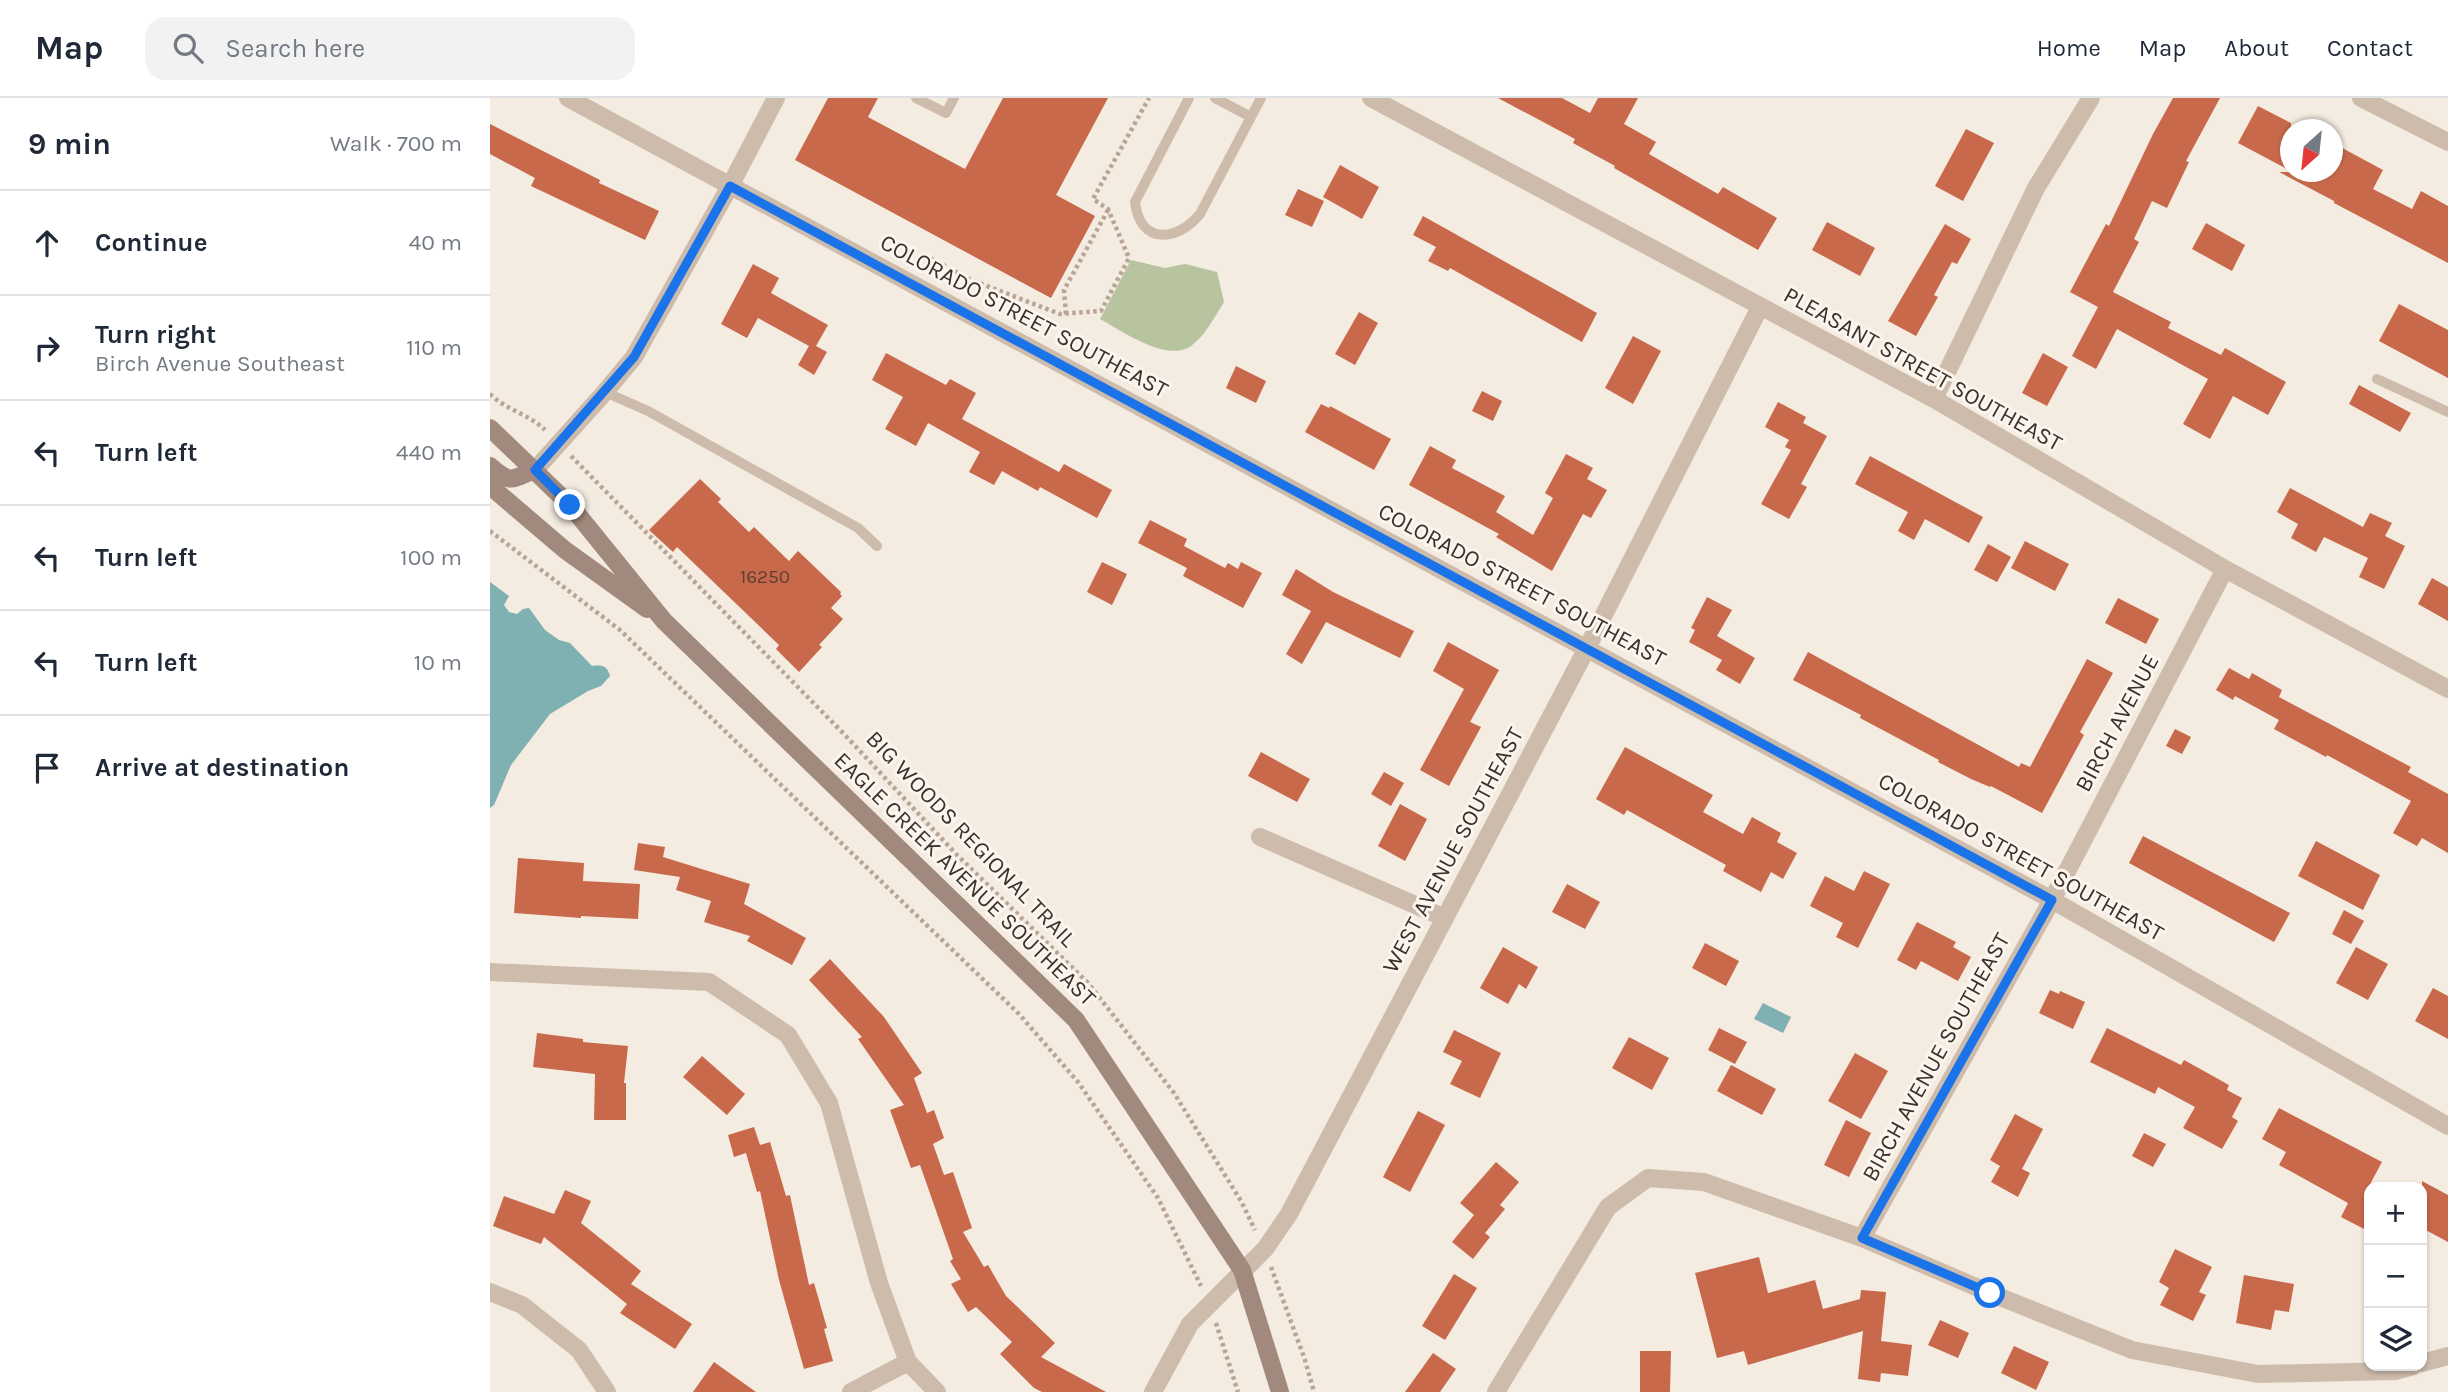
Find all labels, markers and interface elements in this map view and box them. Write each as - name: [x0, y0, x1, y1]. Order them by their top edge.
- search box: [145, 17, 635, 80]
- text: Map: [35, 29, 103, 67]
- icon: search: [169, 29, 207, 67]
- text: Search here: [225, 33, 365, 64]
- text: Home: [2037, 34, 2101, 62]
- text: Map: [2139, 34, 2186, 62]
- text: About: [2224, 34, 2289, 62]
- text: Contact: [2327, 34, 2413, 62]
- north arrow: [2280, 119, 2343, 182]
- text: 9 min: [28, 126, 111, 162]
- text: Walk · 700 m: [330, 130, 462, 157]
- icon: ahead: [28, 224, 66, 262]
- text: Continue: [95, 227, 207, 258]
- text: 40 m: [409, 229, 462, 256]
- street label: COLORADO STREET SOUTHEAST: [876, 229, 1173, 404]
- street label: PLEASANT STREET SOUTHEAST: [1779, 281, 2067, 457]
- text: Turn right: [95, 319, 216, 350]
- icon: right: [28, 329, 66, 367]
- text: 110 m: [406, 334, 462, 361]
- text: Birch Avenue Southeast: [95, 350, 345, 377]
- icon: left: [28, 434, 66, 472]
- text: Turn left: [95, 437, 197, 468]
- text: 440 m: [396, 439, 462, 466]
- route end: [554, 489, 585, 520]
- street label: COLORADO STREET SOUTHEAST: [1374, 498, 1671, 673]
- icon: left: [28, 539, 66, 577]
- text: Turn left: [95, 542, 197, 573]
- text: 100 m: [400, 544, 462, 571]
- house number: 16250: [740, 566, 790, 588]
- icon: left: [28, 644, 66, 682]
- text: Turn left: [95, 647, 197, 678]
- text: 10 m: [414, 649, 462, 676]
- street label: BIRCH AVENUE: [2069, 650, 2165, 796]
- street label: WEST AVENUE SOUTHEAST: [1377, 722, 1529, 977]
- street label: BIG WOODS REGIONAL TRAIL: [861, 725, 1082, 953]
- street label: EAGLE CREEK AVENUE SOUTHEAST: [829, 747, 1102, 1012]
- icon: arrive: [28, 749, 66, 787]
- text: Arrive at destination: [95, 752, 349, 783]
- street label: COLORADO STREET SOUTHEAST: [1874, 767, 2169, 947]
- street label: BIRCH AVENUE SOUTHEAST: [1856, 928, 2016, 1186]
- map controls: [2364, 1182, 2427, 1371]
- button: +: [2364, 1182, 2427, 1245]
- button: −: [2364, 1245, 2427, 1308]
- route start: [1974, 1277, 2005, 1308]
- button: layers: [2364, 1308, 2427, 1371]

